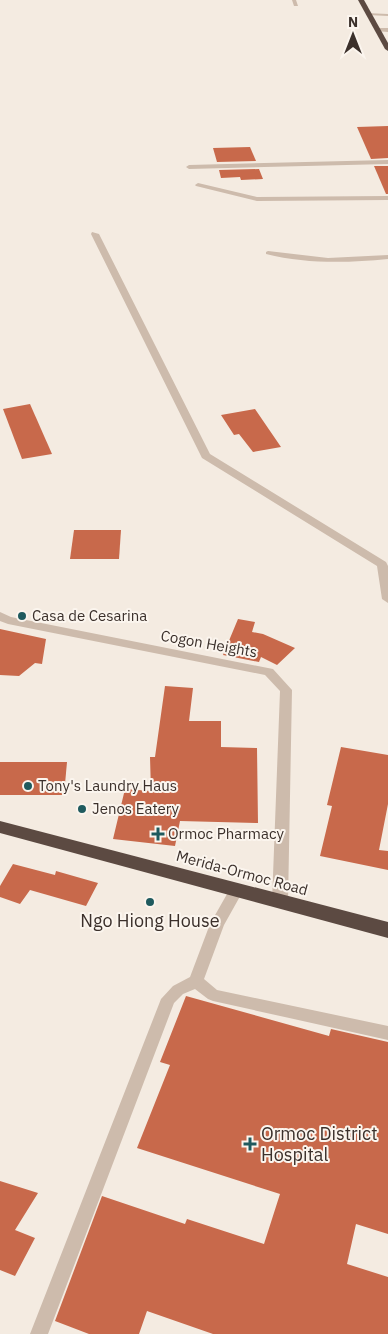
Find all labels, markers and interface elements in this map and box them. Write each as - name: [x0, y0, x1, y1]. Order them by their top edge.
- north arrow: [328, 10, 378, 60]
- text: N: [348, 13, 358, 31]
- place label: Casa de Cesarina: [32, 606, 147, 625]
- marker: Casa de Cesarina: [16, 610, 28, 622]
- street label: Cogon Heights: [159, 626, 259, 661]
- place label: Tony's Laundry Haus: [38, 776, 177, 795]
- marker: Tony's Laundry Haus: [22, 780, 34, 792]
- place label: Jenos Eatery: [92, 799, 180, 818]
- marker: Jenos Eatery: [76, 803, 88, 815]
- place label: Ormoc Pharmacy: [168, 824, 284, 843]
- marker: Ormoc Pharmacy: [152, 828, 164, 840]
- street label: Merida-Ormoc Road: [174, 846, 310, 899]
- marker: Ngo Hiong House: [144, 896, 156, 908]
- place label: Ngo Hiong House: [80, 909, 220, 932]
- place label: Ormoc District Hospital: [261, 1122, 377, 1166]
- marker: Ormoc District Hospital: [243, 1137, 257, 1151]

